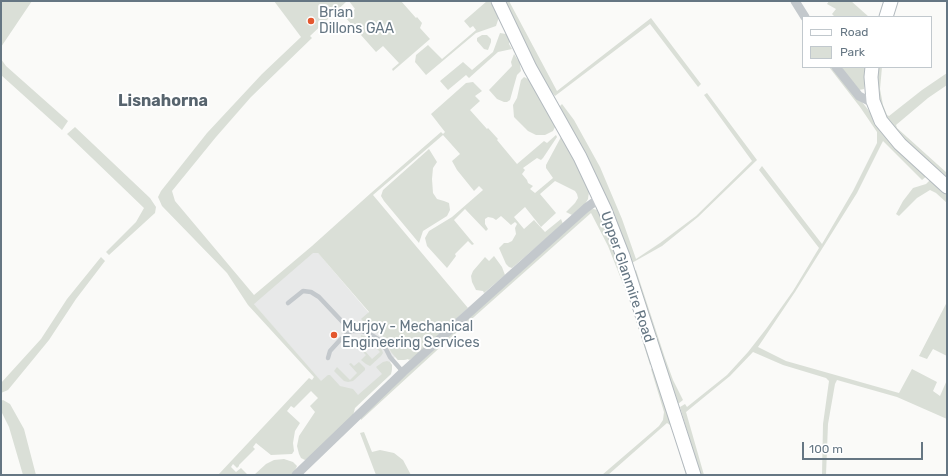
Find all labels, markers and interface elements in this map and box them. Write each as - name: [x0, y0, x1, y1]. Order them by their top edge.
- place label: Brian Dillons GAA: [319, 5, 394, 38]
- marker: Brian Dillons GAA: [306, 16, 316, 26]
- legend: [802, 16, 932, 68]
- text: Road: [840, 25, 868, 39]
- text: Park: [840, 45, 865, 59]
- district label: Lisnahorna: [118, 91, 208, 111]
- street label: Upper Glanmire Road: [597, 209, 657, 345]
- place label: Murjoy - Mechanical Engineering Services: [342, 319, 480, 352]
- marker: Murjoy - Mechanical Engineering Services: [329, 330, 339, 340]
- scale bar: [804, 434, 925, 460]
- text: 100 m: [809, 442, 843, 456]

